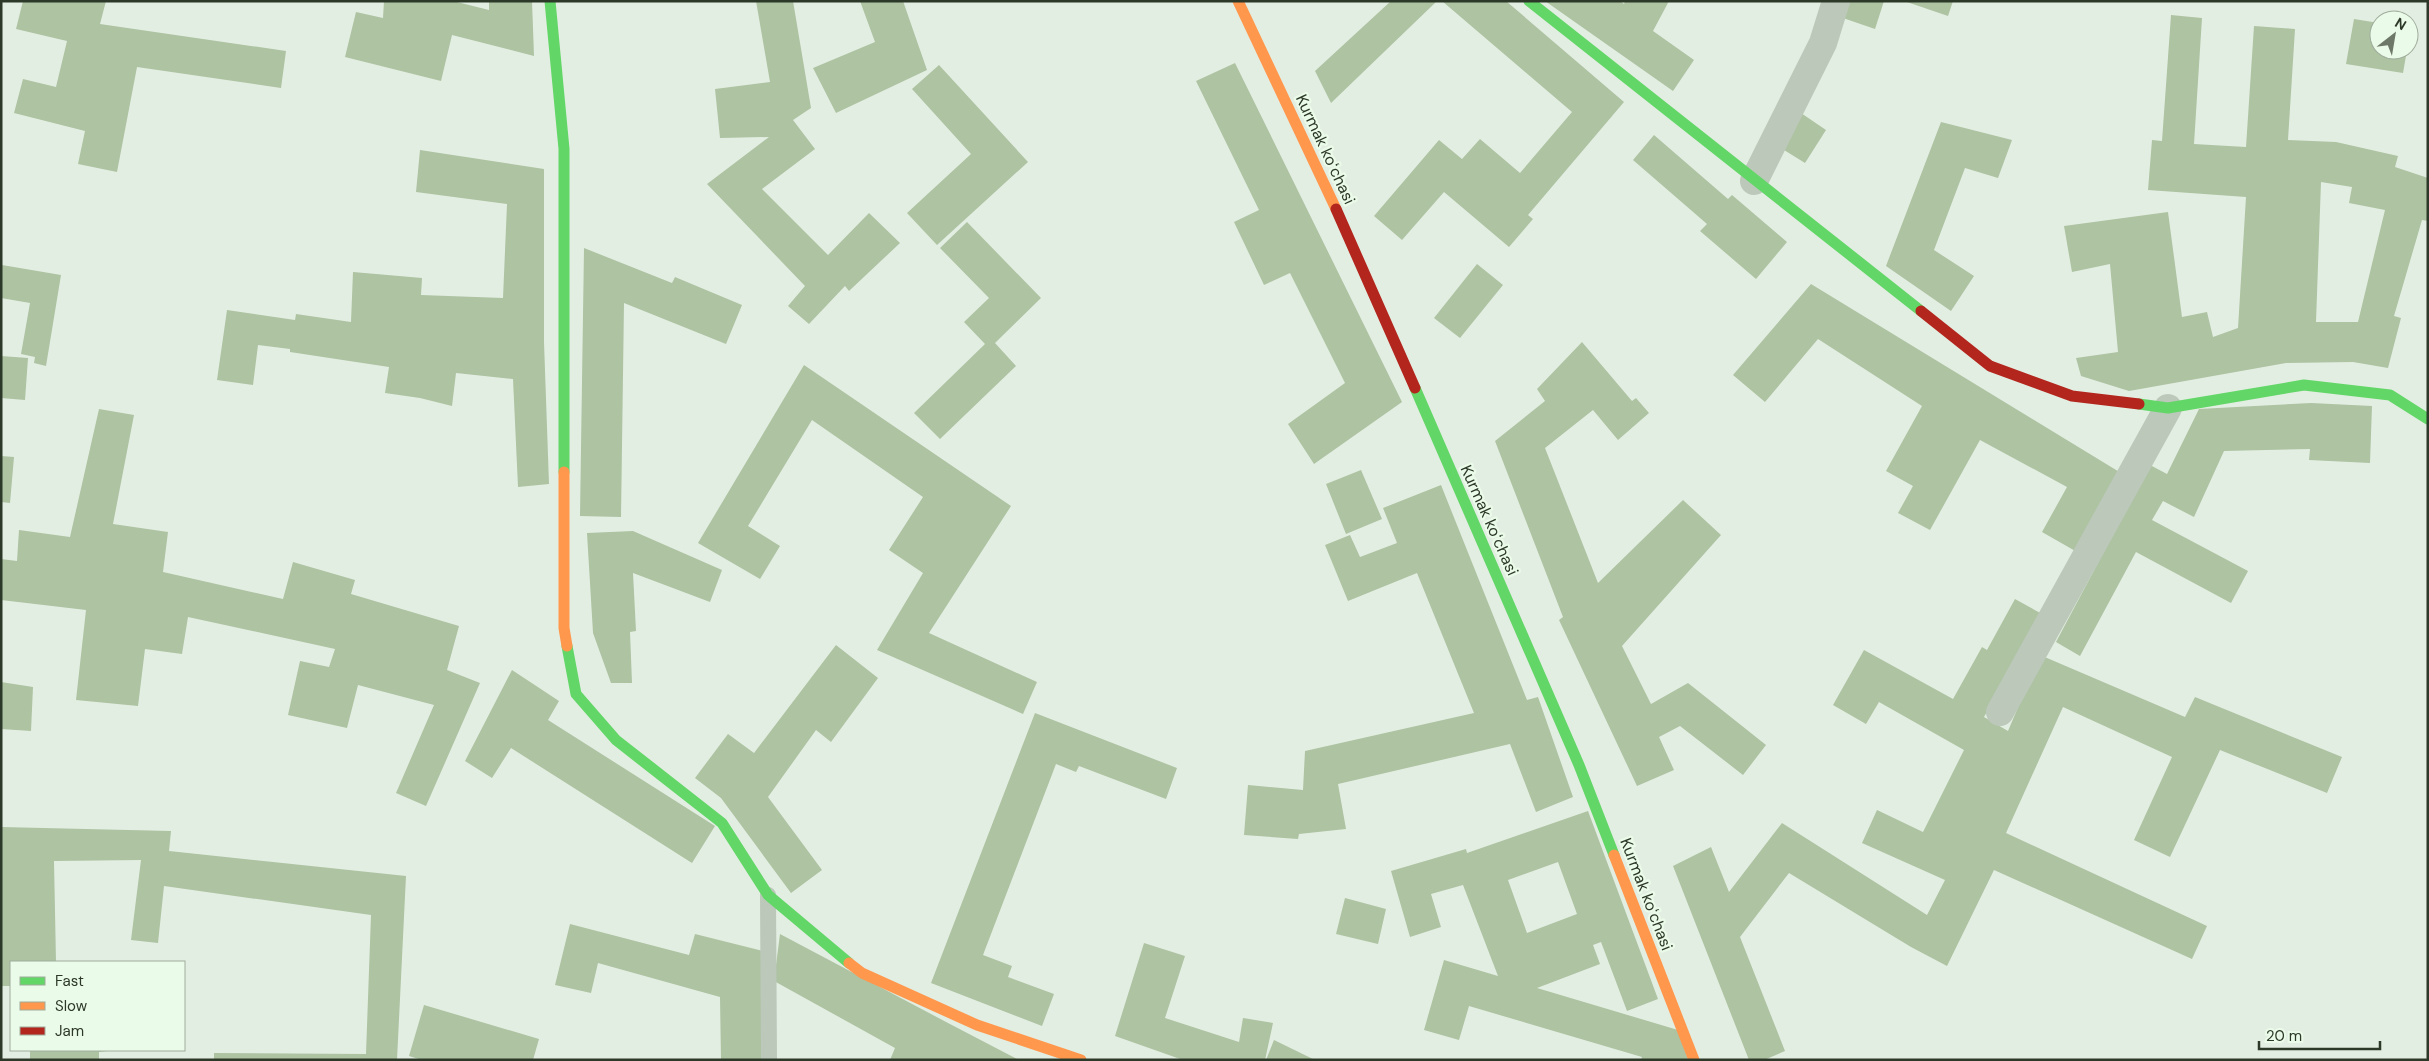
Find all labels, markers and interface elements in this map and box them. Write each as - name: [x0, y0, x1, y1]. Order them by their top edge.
- north arrow: [2369, 10, 2419, 60]
- text: N: [2392, 14, 2410, 34]
- street label: Kurmak koʻchasi: [1291, 91, 1360, 208]
- street label: Kurmak koʻchasi: [1456, 462, 1523, 579]
- street label: Kurmak koʻchasi: [1615, 835, 1678, 953]
- legend: [10, 961, 185, 1051]
- text: Fast: [55, 971, 84, 991]
- text: Slow: [55, 996, 88, 1016]
- scale bar: [2259, 1018, 2380, 1050]
- text: Jam: [55, 1021, 84, 1041]
- text: 20 m: [2266, 1026, 2302, 1046]

